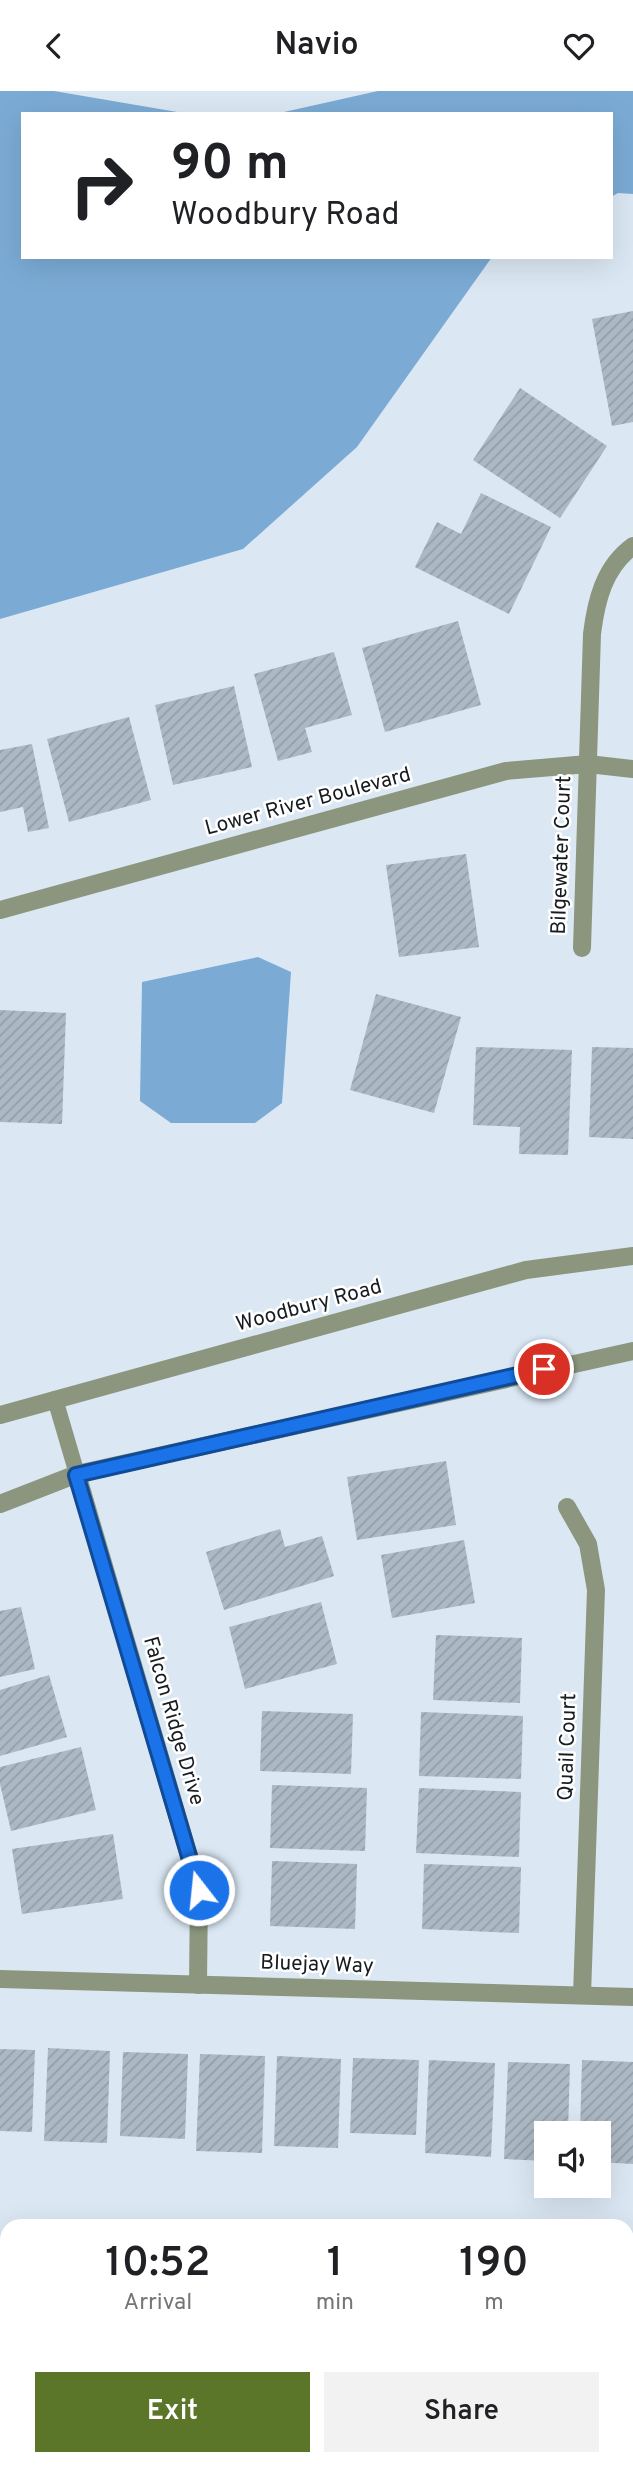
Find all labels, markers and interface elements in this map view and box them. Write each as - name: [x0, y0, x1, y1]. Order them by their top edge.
- text: Navio: [274, 26, 359, 66]
- icon: back: [35, 27, 73, 65]
- icon: heart: [560, 27, 598, 65]
- text: 90 m: [171, 135, 289, 197]
- icon: right: [56, 140, 147, 231]
- text: Woodbury Road: [171, 196, 399, 236]
- street label: Lower River Boulevard: [202, 761, 414, 843]
- street label: Bilgewater Court: [546, 775, 578, 935]
- street label: Woodbury Road: [233, 1274, 385, 1338]
- pin: [514, 1339, 574, 1399]
- icon: arrive: [525, 1350, 563, 1388]
- street label: Falcon Ridge Drive: [136, 1633, 210, 1809]
- street label: Quail Court: [553, 1693, 583, 1801]
- position arrow: [162, 1853, 236, 1927]
- street label: Bluejay Way: [260, 1950, 374, 1980]
- map controls: [534, 2121, 611, 2198]
- button: sound: [534, 2121, 611, 2198]
- text: 10:52: [105, 2238, 210, 2291]
- text: 1: [327, 2238, 343, 2291]
- text: 190: [459, 2238, 529, 2291]
- text: Arrival: [124, 2289, 192, 2318]
- text: min: [316, 2289, 354, 2318]
- text: m: [484, 2289, 504, 2318]
- button: Exit: [35, 2372, 310, 2452]
- button: Share: [324, 2372, 599, 2452]

